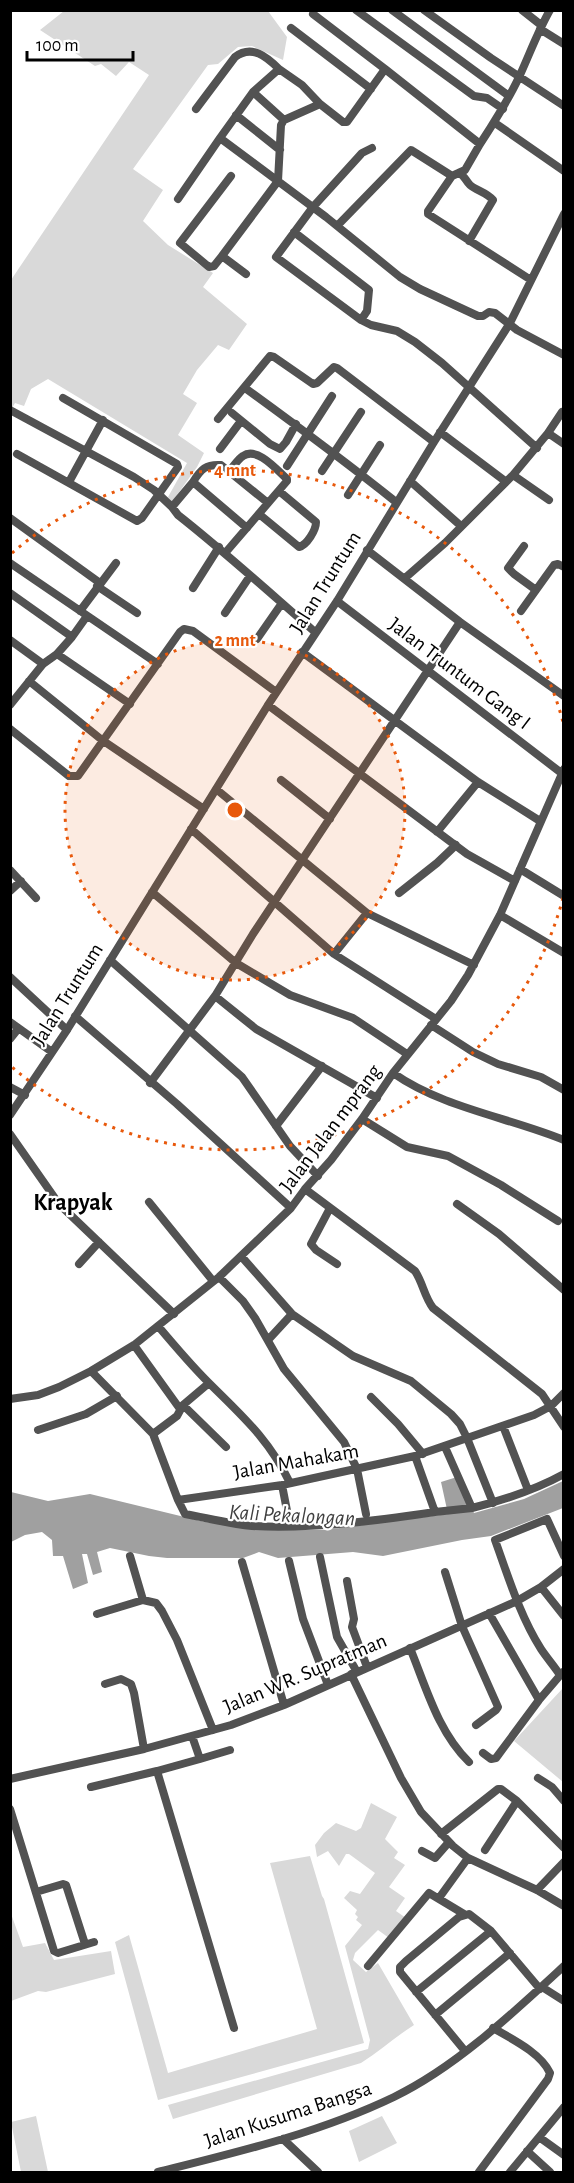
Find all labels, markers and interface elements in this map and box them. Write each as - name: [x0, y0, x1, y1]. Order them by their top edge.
- scale bar: [27, 24, 134, 62]
- text: 100 m: [36, 37, 79, 55]
- text: 4 mnt: [214, 462, 256, 480]
- street label: Jalan Truntum: [286, 528, 365, 637]
- street label: Jalan Truntum Gang I: [385, 613, 534, 733]
- text: 2 mnt: [214, 632, 256, 650]
- centre of rings: [225, 800, 245, 820]
- street label: Jalan Truntum: [28, 940, 107, 1049]
- street label: Jalan Jalan mprang: [276, 1060, 386, 1196]
- district label: Krapyak: [33, 1191, 113, 1215]
- street label: Jalan Mahakam: [232, 1440, 360, 1483]
- water label: Kali Pekalongan: [228, 1501, 356, 1529]
- street label: Jalan WR. Supratman: [221, 1630, 390, 1717]
- street label: Jalan Kusuma Bangsa: [202, 2077, 375, 2151]

